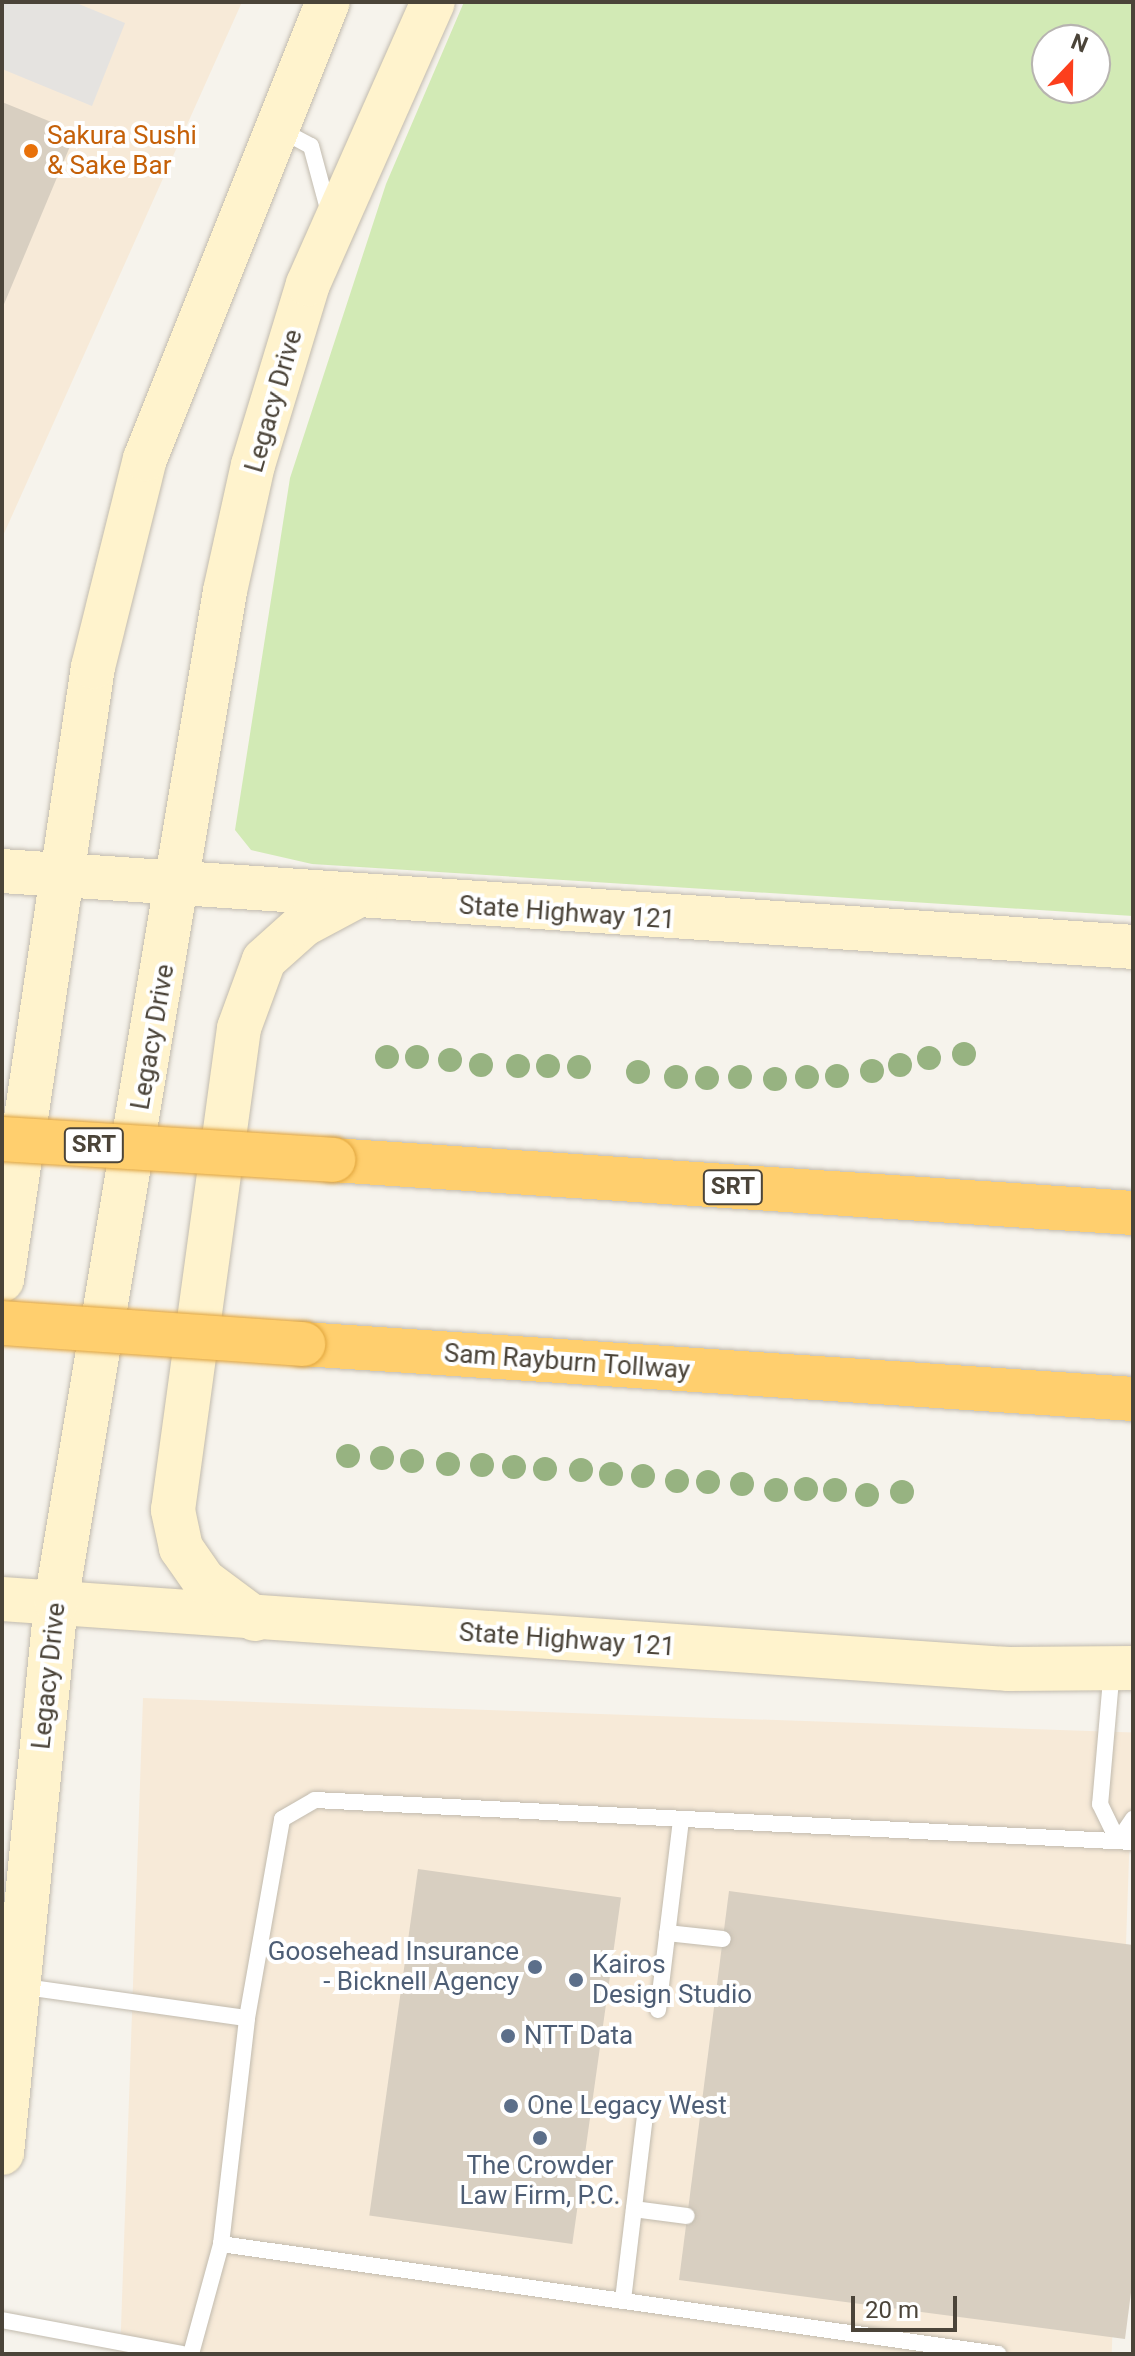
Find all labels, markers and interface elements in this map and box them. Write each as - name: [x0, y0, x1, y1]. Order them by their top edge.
- north arrow: [1031, 24, 1111, 104]
- text: N: [1068, 29, 1091, 58]
- place label: Sakura Sushi & Sake Bar: [47, 120, 197, 182]
- marker: Sakura Sushi & Sake Bar: [22, 142, 40, 160]
- street label: Legacy Drive: [239, 326, 309, 476]
- street label: State Highway 121: [458, 890, 676, 936]
- street label: Legacy Drive: [125, 962, 181, 1112]
- road number: SRT: [62, 1125, 126, 1165]
- road number: SRT: [701, 1167, 765, 1207]
- street label: Sam Rayburn Tollway: [443, 1338, 691, 1386]
- street label: Legacy Drive: [26, 1601, 72, 1751]
- street label: State Highway 121: [458, 1617, 676, 1663]
- place label: Goosehead Insurance - Bicknell Agency: [268, 1936, 519, 1998]
- place label: Kairos Design Studio: [592, 1949, 752, 2010]
- marker: Goosehead Insurance - Bicknell Agency: [526, 1958, 544, 1976]
- marker: Kairos Design Studio: [567, 1971, 585, 1989]
- place label: NTT Data: [524, 2020, 634, 2052]
- marker: NTT Data: [499, 2027, 517, 2045]
- place label: One Legacy West: [527, 2090, 727, 2122]
- marker: One Legacy West: [502, 2097, 520, 2115]
- marker: The Crowder Law Firm, P.C.: [531, 2129, 549, 2147]
- place label: The Crowder Law Firm, P.C.: [460, 2150, 620, 2212]
- scale bar: [855, 2280, 961, 2330]
- text: 20 m: [865, 2296, 919, 2324]

